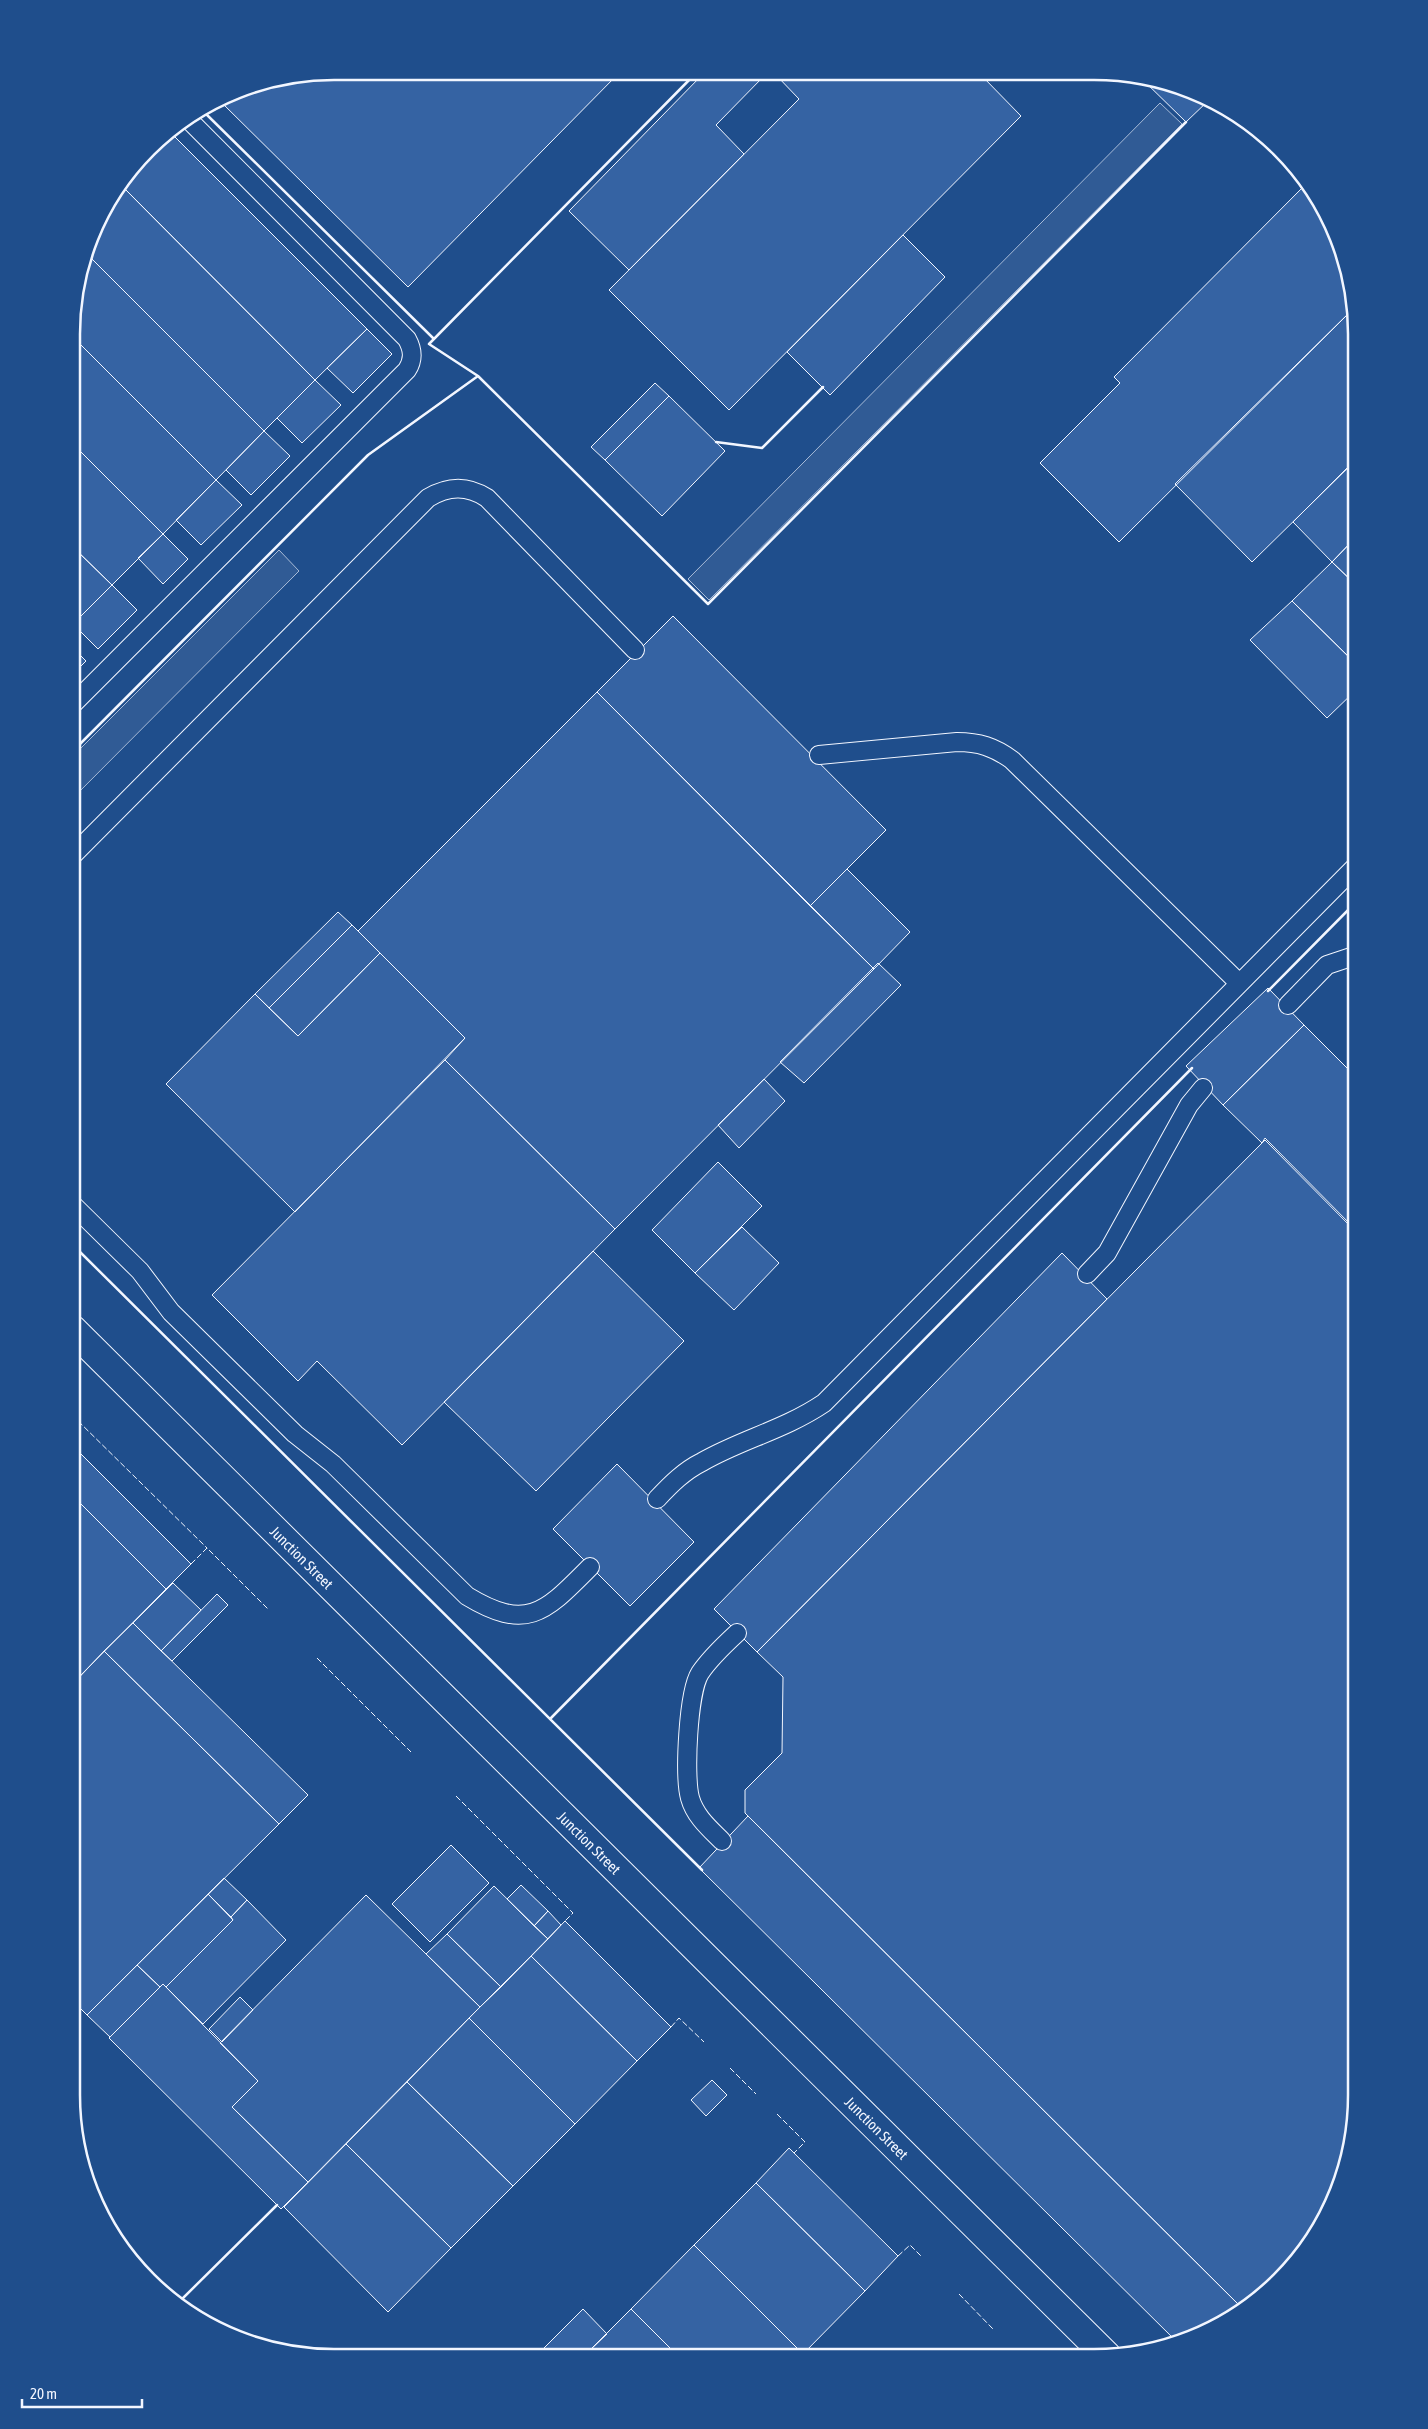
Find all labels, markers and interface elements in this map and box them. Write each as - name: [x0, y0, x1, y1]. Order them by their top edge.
- street label: Junction Street: [267, 1522, 337, 1592]
- street label: Junction Street: [554, 1808, 625, 1877]
- street label: Junction Street: [842, 2093, 912, 2163]
- scale bar: [22, 2376, 142, 2408]
- text: 20 m: [30, 2385, 57, 2402]

